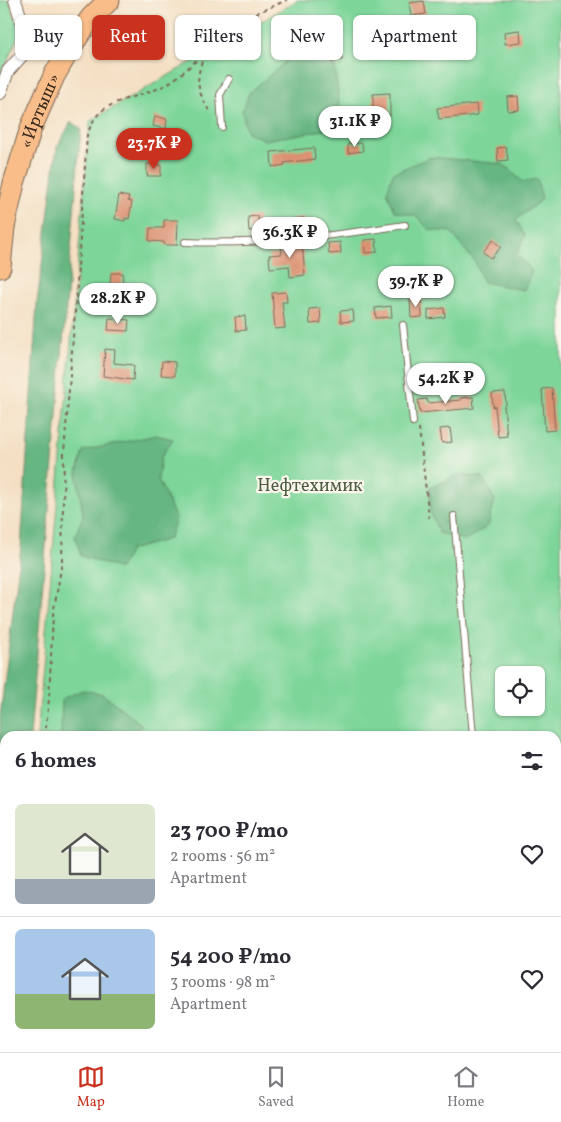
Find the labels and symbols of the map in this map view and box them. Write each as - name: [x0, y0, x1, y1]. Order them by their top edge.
- street label: «Иртыш»: [14, 70, 68, 152]
- pin: 31.1K ₽: [309, 106, 401, 148]
- pin: 23.7K ₽: [108, 128, 200, 170]
- pin: 36.3K ₽: [244, 216, 336, 259]
- pin: 39.7K ₽: [370, 266, 462, 308]
- pin: 28.2K ₽: [72, 282, 164, 325]
- pin: 54.2K ₽: [400, 362, 492, 405]
- park label: Нефтехимик: [257, 474, 363, 499]

